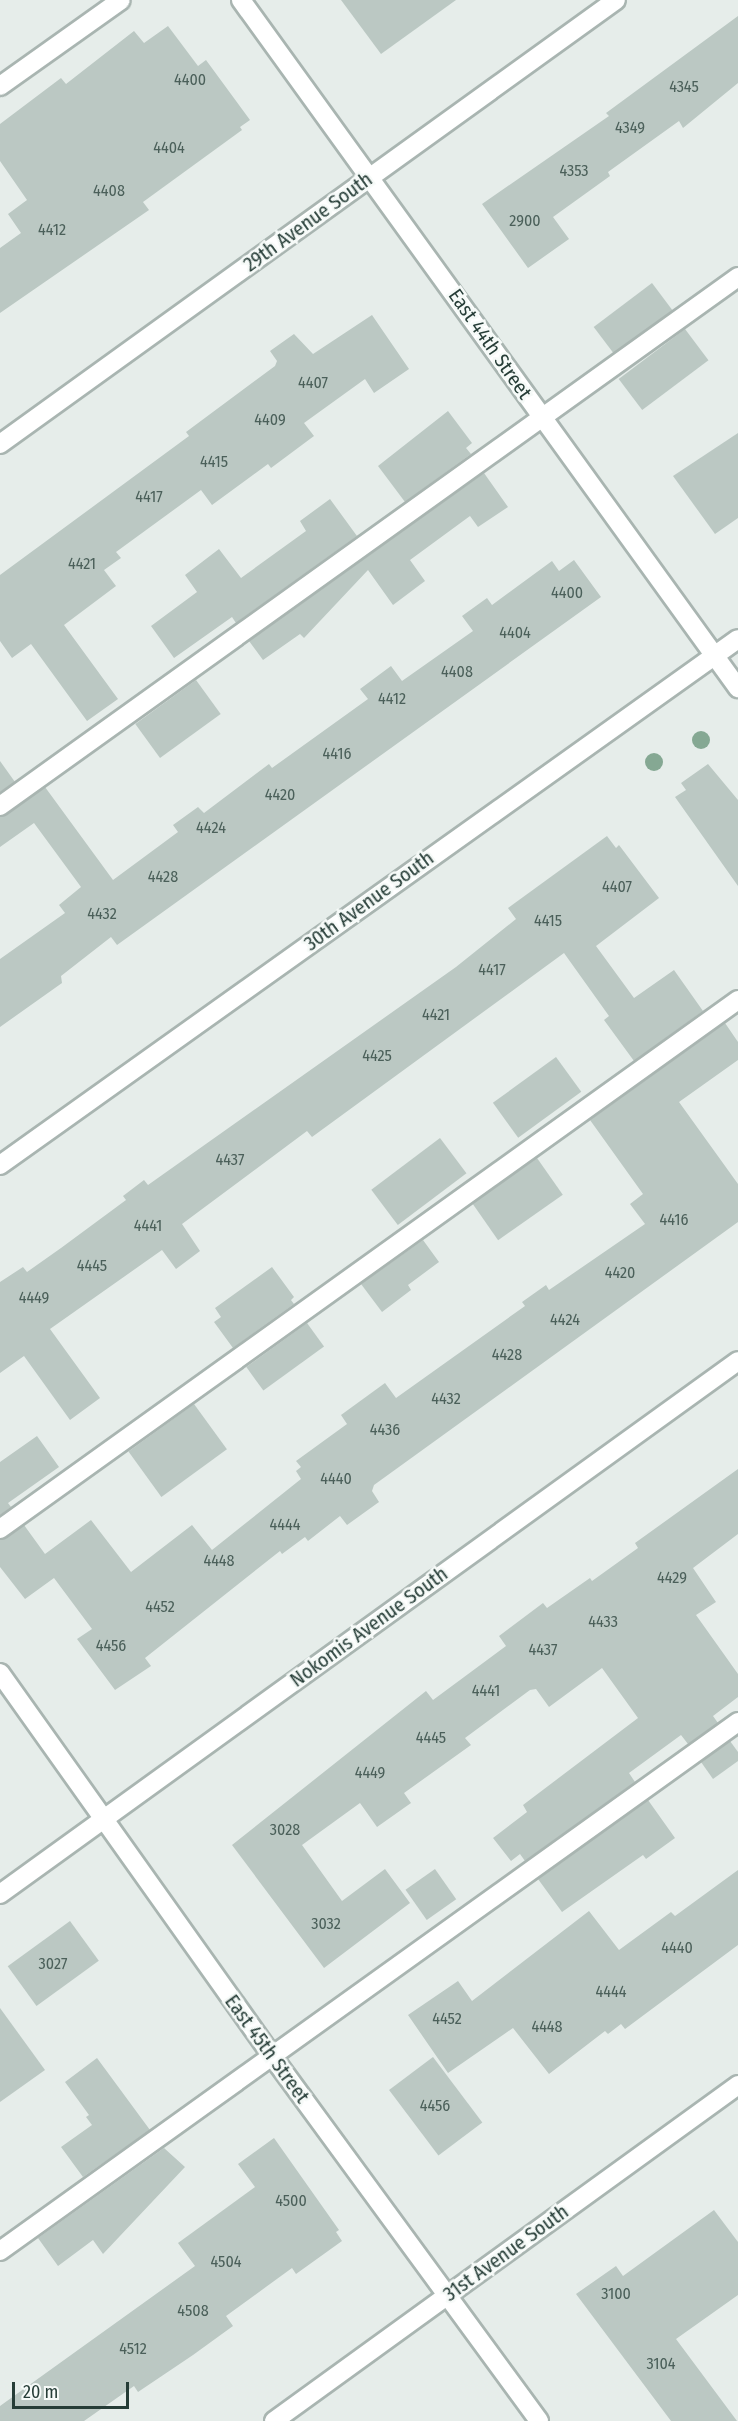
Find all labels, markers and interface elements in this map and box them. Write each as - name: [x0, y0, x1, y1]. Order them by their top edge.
- house number: 4400: [174, 70, 206, 90]
- house number: 4345: [669, 77, 699, 97]
- house number: 4349: [615, 118, 645, 138]
- house number: 4404: [153, 138, 185, 158]
- house number: 4353: [559, 161, 589, 181]
- street label: 29th Avenue South: [239, 167, 377, 277]
- house number: 4408: [93, 181, 125, 201]
- house number: 2900: [509, 211, 541, 231]
- house number: 4412: [38, 220, 66, 240]
- street label: East 44th Street: [443, 284, 537, 404]
- house number: 4407: [298, 373, 328, 393]
- house number: 4409: [254, 410, 286, 430]
- house number: 4415: [200, 452, 228, 472]
- house number: 4417: [135, 487, 163, 507]
- house number: 4421: [68, 554, 96, 574]
- house number: 4400: [551, 583, 583, 603]
- house number: 4404: [499, 623, 531, 643]
- house number: 4408: [441, 662, 473, 682]
- house number: 4412: [378, 689, 406, 709]
- house number: 4416: [323, 744, 351, 764]
- house number: 4420: [265, 785, 295, 805]
- house number: 4424: [196, 818, 226, 838]
- street label: 30th Avenue South: [300, 846, 438, 956]
- house number: 4428: [148, 867, 178, 887]
- house number: 4407: [602, 877, 632, 897]
- house number: 4432: [87, 904, 117, 924]
- house number: 4415: [534, 911, 562, 931]
- house number: 4417: [478, 960, 506, 980]
- house number: 4421: [422, 1005, 450, 1025]
- house number: 4425: [362, 1046, 392, 1066]
- house number: 4437: [216, 1150, 244, 1170]
- house number: 4416: [660, 1210, 688, 1230]
- house number: 4441: [134, 1216, 162, 1236]
- house number: 4445: [77, 1256, 107, 1276]
- house number: 4420: [605, 1263, 635, 1283]
- house number: 4449: [19, 1288, 49, 1308]
- house number: 4424: [550, 1310, 580, 1330]
- house number: 4428: [492, 1345, 522, 1365]
- house number: 4432: [431, 1389, 461, 1409]
- house number: 4436: [370, 1420, 400, 1440]
- house number: 4440: [320, 1469, 352, 1489]
- house number: 4444: [270, 1515, 300, 1535]
- house number: 4448: [203, 1551, 235, 1571]
- street label: Nokomis Avenue South: [286, 1562, 452, 1692]
- house number: 4429: [657, 1568, 687, 1588]
- house number: 4452: [145, 1597, 175, 1617]
- house number: 4433: [588, 1612, 618, 1632]
- house number: 4456: [96, 1636, 126, 1656]
- house number: 4437: [529, 1640, 557, 1660]
- house number: 4441: [472, 1681, 500, 1701]
- house number: 4445: [416, 1728, 446, 1748]
- house number: 4449: [355, 1763, 385, 1783]
- house number: 3028: [270, 1820, 300, 1840]
- house number: 3032: [311, 1914, 341, 1934]
- house number: 4440: [661, 1938, 693, 1958]
- house number: 3027: [39, 1954, 67, 1974]
- house number: 4444: [596, 1982, 626, 2002]
- street label: East 45th Street: [220, 1990, 314, 2108]
- house number: 4452: [432, 2009, 462, 2029]
- house number: 4448: [531, 2017, 563, 2037]
- house number: 4456: [420, 2096, 450, 2116]
- house number: 4500: [275, 2191, 307, 2211]
- street label: 31st Avenue South: [439, 2200, 573, 2306]
- house number: 4504: [210, 2252, 242, 2272]
- house number: 3100: [601, 2284, 631, 2304]
- house number: 4508: [177, 2301, 209, 2321]
- house number: 4512: [119, 2339, 147, 2359]
- house number: 3104: [646, 2354, 676, 2374]
- scale bar: [15, 2370, 132, 2408]
- text: 20 m: [23, 2381, 58, 2403]

